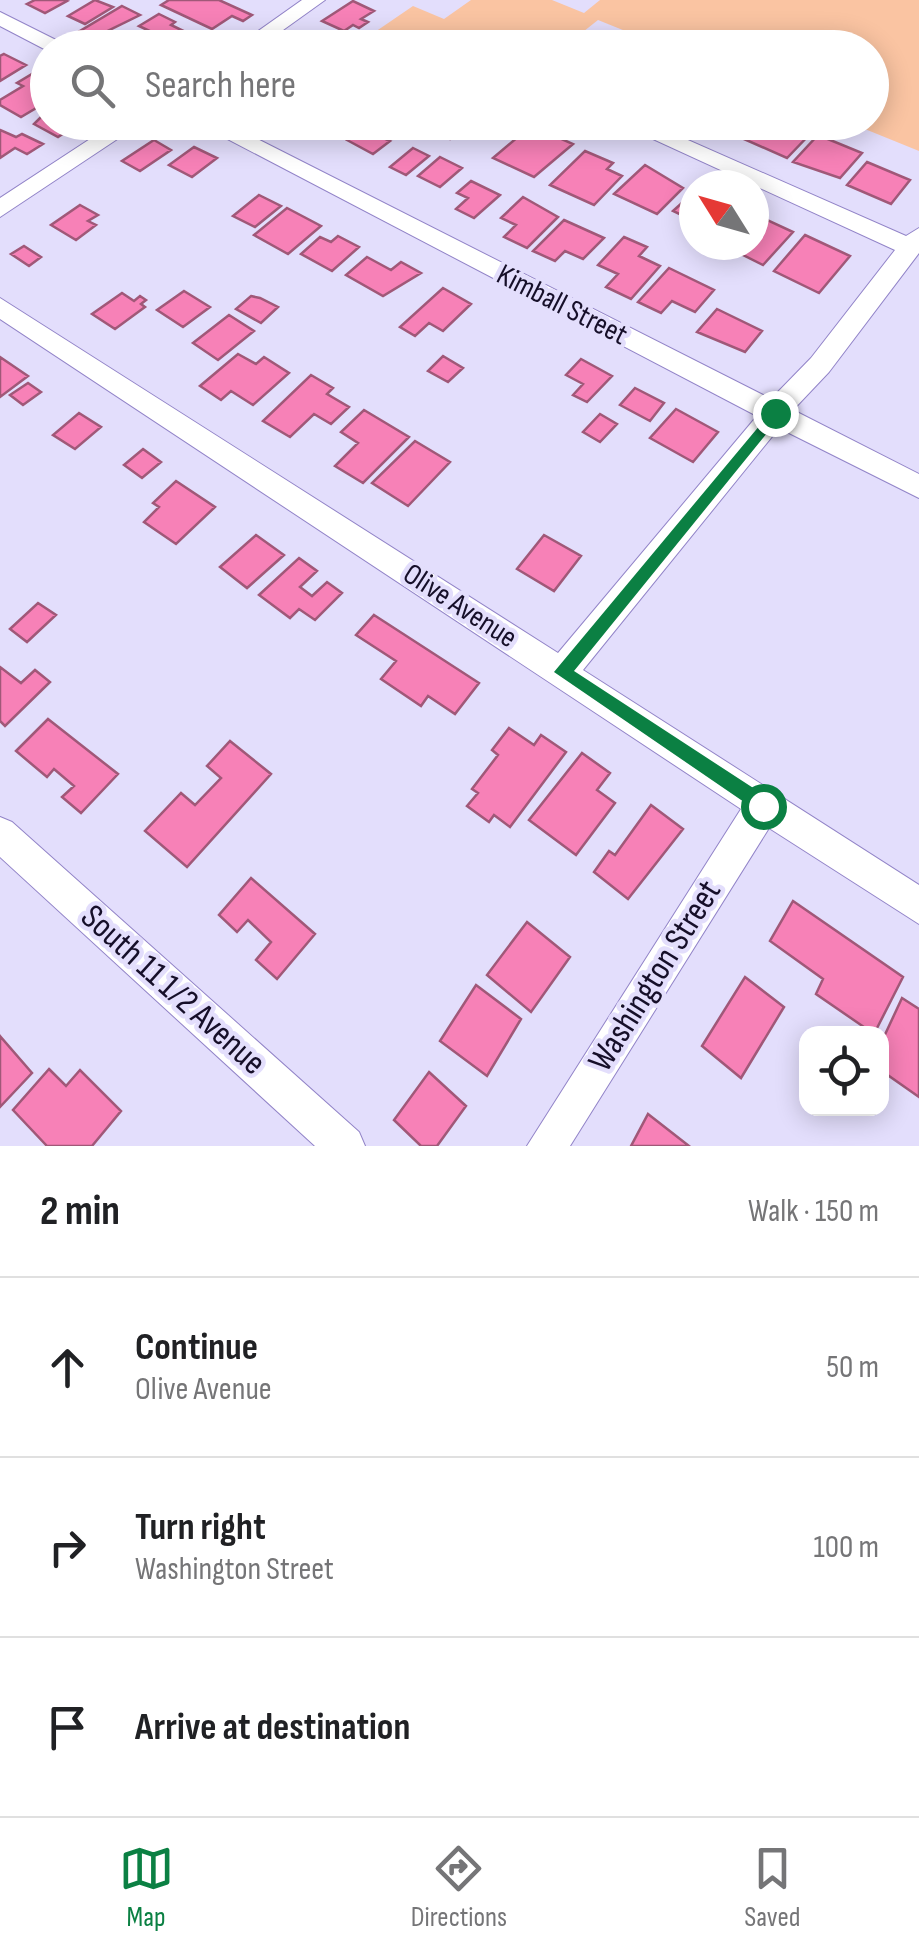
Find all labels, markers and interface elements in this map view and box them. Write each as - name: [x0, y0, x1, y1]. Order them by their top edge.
- search box: [30, 30, 889, 140]
- icon: search: [65, 58, 120, 113]
- text: Search here: [145, 63, 296, 108]
- north arrow: [679, 170, 769, 260]
- street label: Kimball Street: [491, 257, 633, 353]
- route end: [753, 391, 799, 437]
- street label: Olive Avenue: [396, 556, 524, 656]
- route start: [741, 784, 787, 830]
- street label: Washington Street: [579, 872, 731, 1080]
- street label: South 11 1/2 Avenue: [72, 896, 274, 1084]
- map controls: [799, 1026, 889, 1116]
- button: locate: [799, 1026, 889, 1116]
- text: 2 min: [40, 1186, 120, 1237]
- text: Walk · 150 m: [748, 1192, 879, 1231]
- text: Continue: [135, 1325, 258, 1370]
- icon: ahead: [40, 1340, 95, 1395]
- text: 50 m: [826, 1348, 879, 1387]
- text: Olive Avenue: [135, 1370, 272, 1409]
- text: Turn right: [135, 1505, 266, 1550]
- icon: right: [40, 1520, 95, 1575]
- text: 100 m: [814, 1528, 879, 1567]
- text: Washington Street: [135, 1550, 334, 1589]
- icon: arrive: [40, 1700, 95, 1755]
- text: Arrive at destination: [135, 1705, 410, 1750]
- tab: Map: [119, 1841, 174, 1934]
- tab: Directions: [411, 1841, 507, 1934]
- tab: Saved: [744, 1841, 800, 1934]

